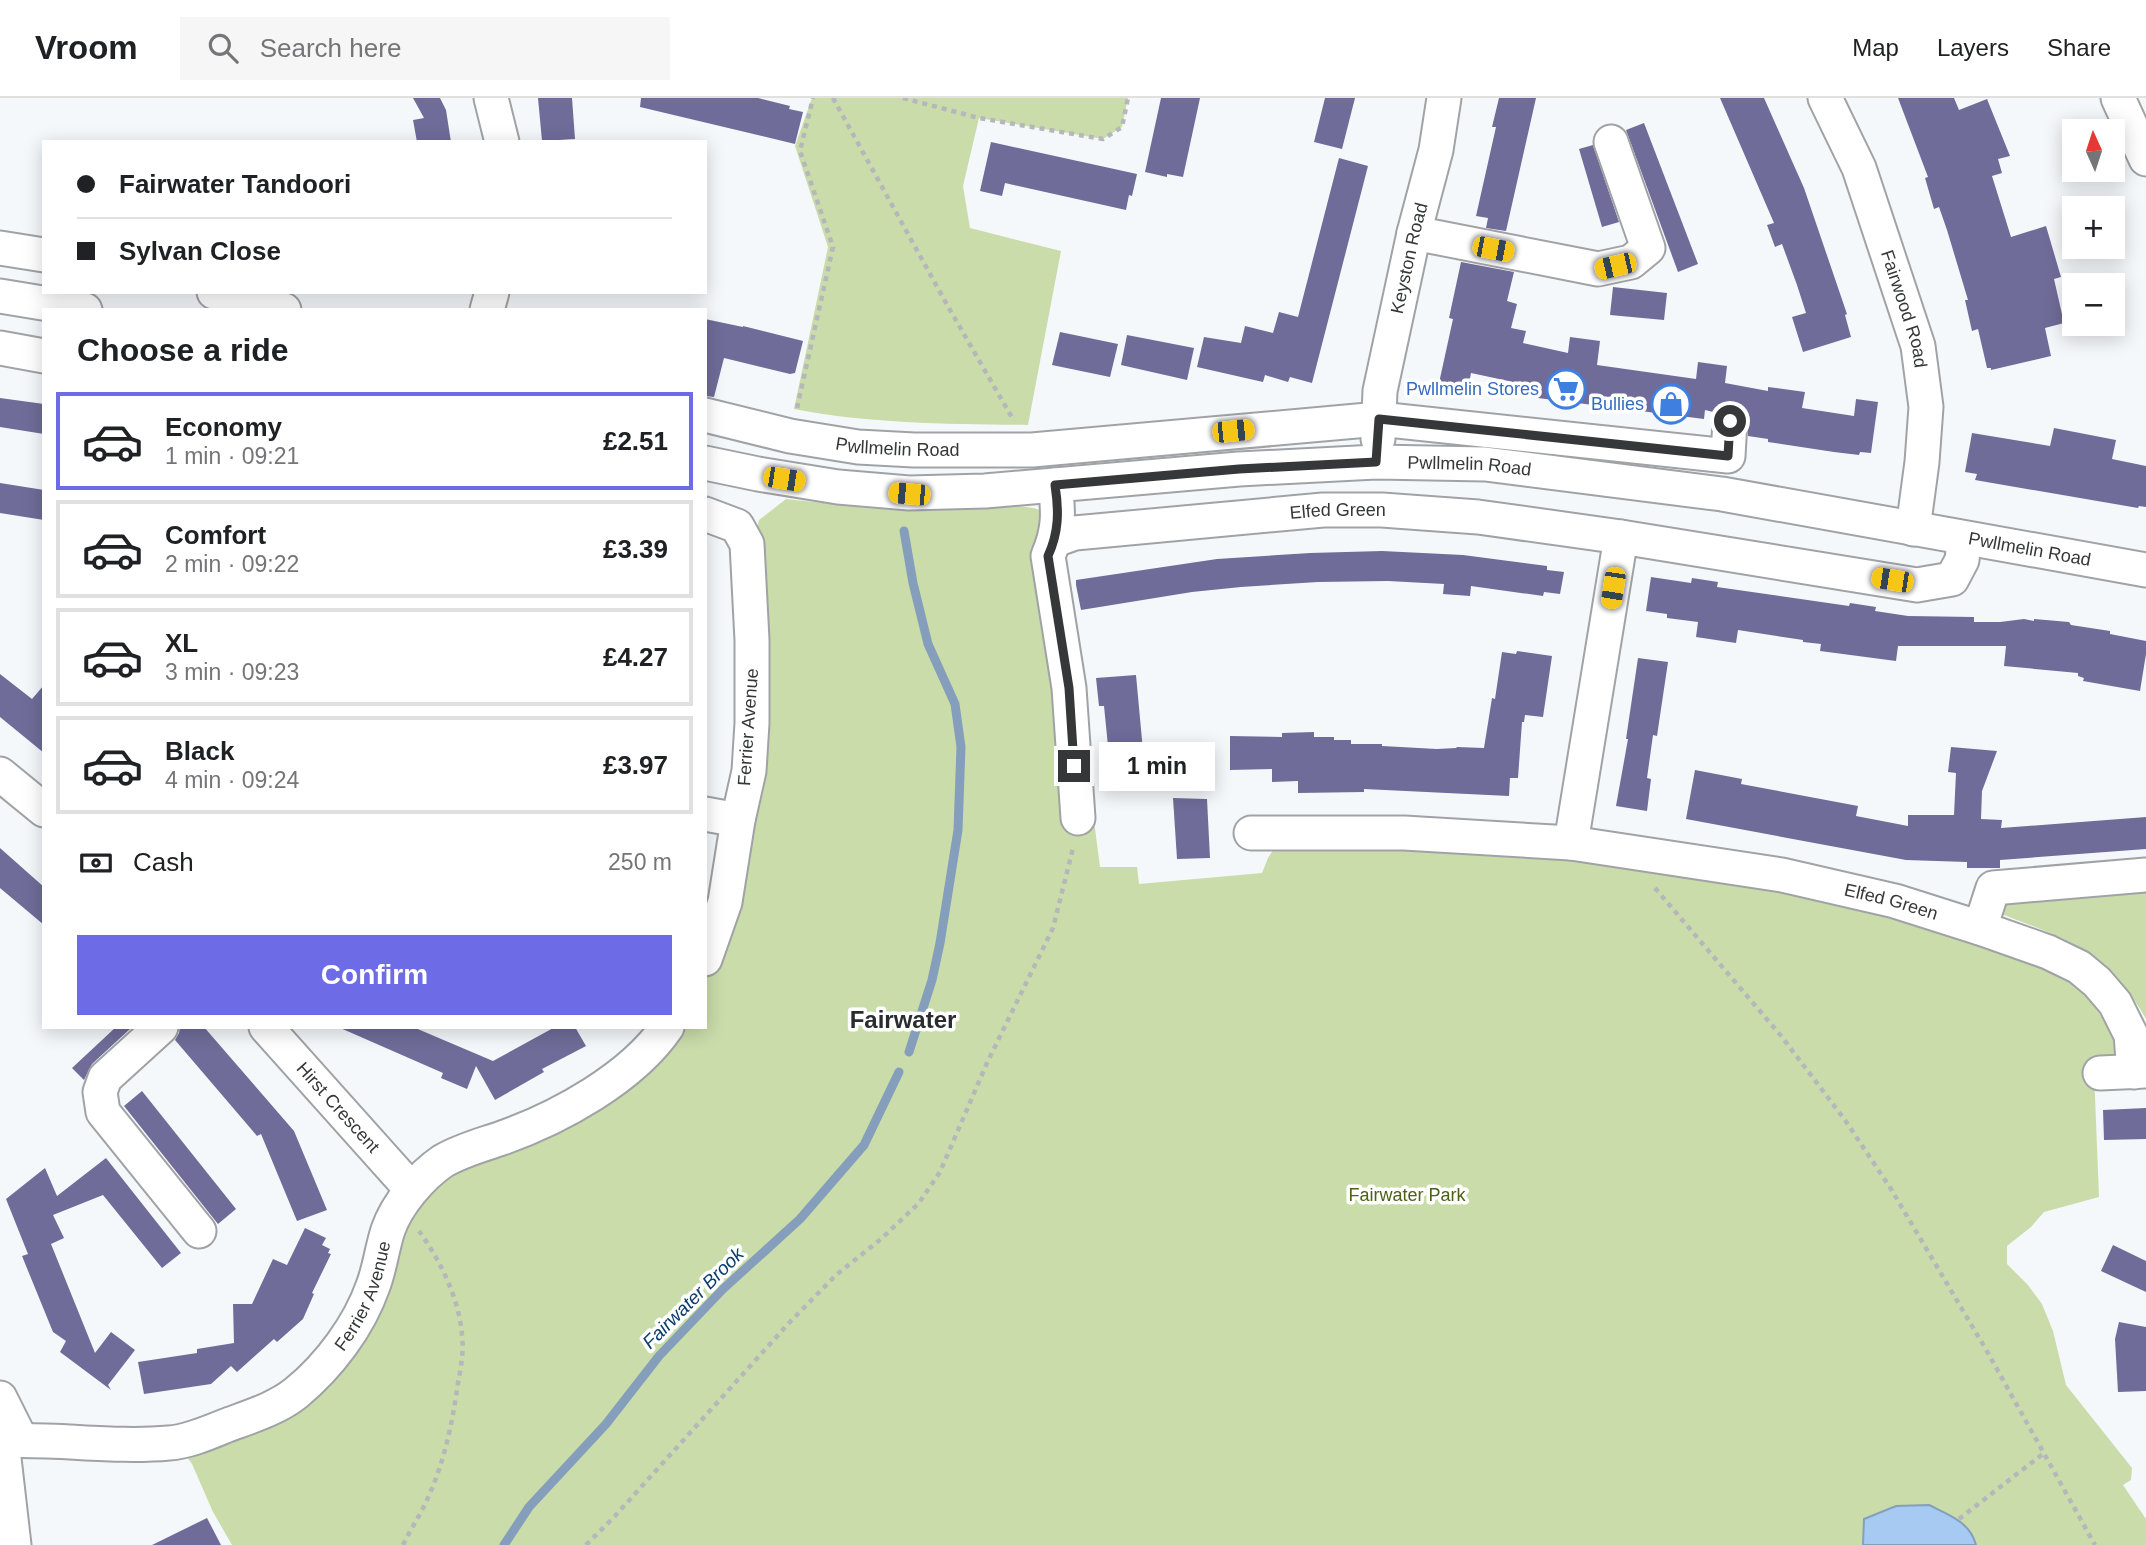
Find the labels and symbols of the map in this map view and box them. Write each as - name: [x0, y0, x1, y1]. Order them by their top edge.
- north arrow: [2062, 119, 2124, 182]
- street label: Keyston Road: [1387, 201, 1432, 315]
- car: [1471, 235, 1516, 263]
- street label: Fairwood Road: [1877, 248, 1931, 369]
- car: [1593, 251, 1638, 281]
- supermarket icon: Pwllmelin Stores: [1545, 368, 1587, 410]
- place label: Pwllmelin Stores: [1406, 379, 1539, 399]
- shop icon: Bullies: [1650, 383, 1692, 425]
- place label: Bullies: [1591, 394, 1644, 414]
- route start: [1714, 405, 1746, 437]
- car: [1212, 418, 1255, 444]
- street label: Pwllmelin Road: [834, 434, 960, 460]
- street label: Pwllmelin Road: [1407, 453, 1532, 480]
- car: [762, 465, 807, 493]
- car: [888, 482, 931, 506]
- street label: Elfed Green: [1289, 500, 1386, 523]
- street label: Pwllmelin Road: [1967, 528, 2092, 570]
- car: [1600, 566, 1627, 610]
- car: [1870, 566, 1915, 594]
- street label: Ferrier Avenue: [734, 668, 762, 786]
- callout: 1 min: [1098, 742, 1214, 790]
- route end: [1058, 750, 1090, 782]
- street label: Elfed Green: [1842, 880, 1940, 924]
- district label: Fairwater: [850, 1006, 956, 1033]
- street label: Hirst Crescent: [293, 1058, 384, 1157]
- park label: Fairwater Park: [1348, 1185, 1467, 1205]
- street label: Ferrier Avenue: [330, 1239, 394, 1355]
- water label: Fairwater Brook: [638, 1242, 749, 1353]

